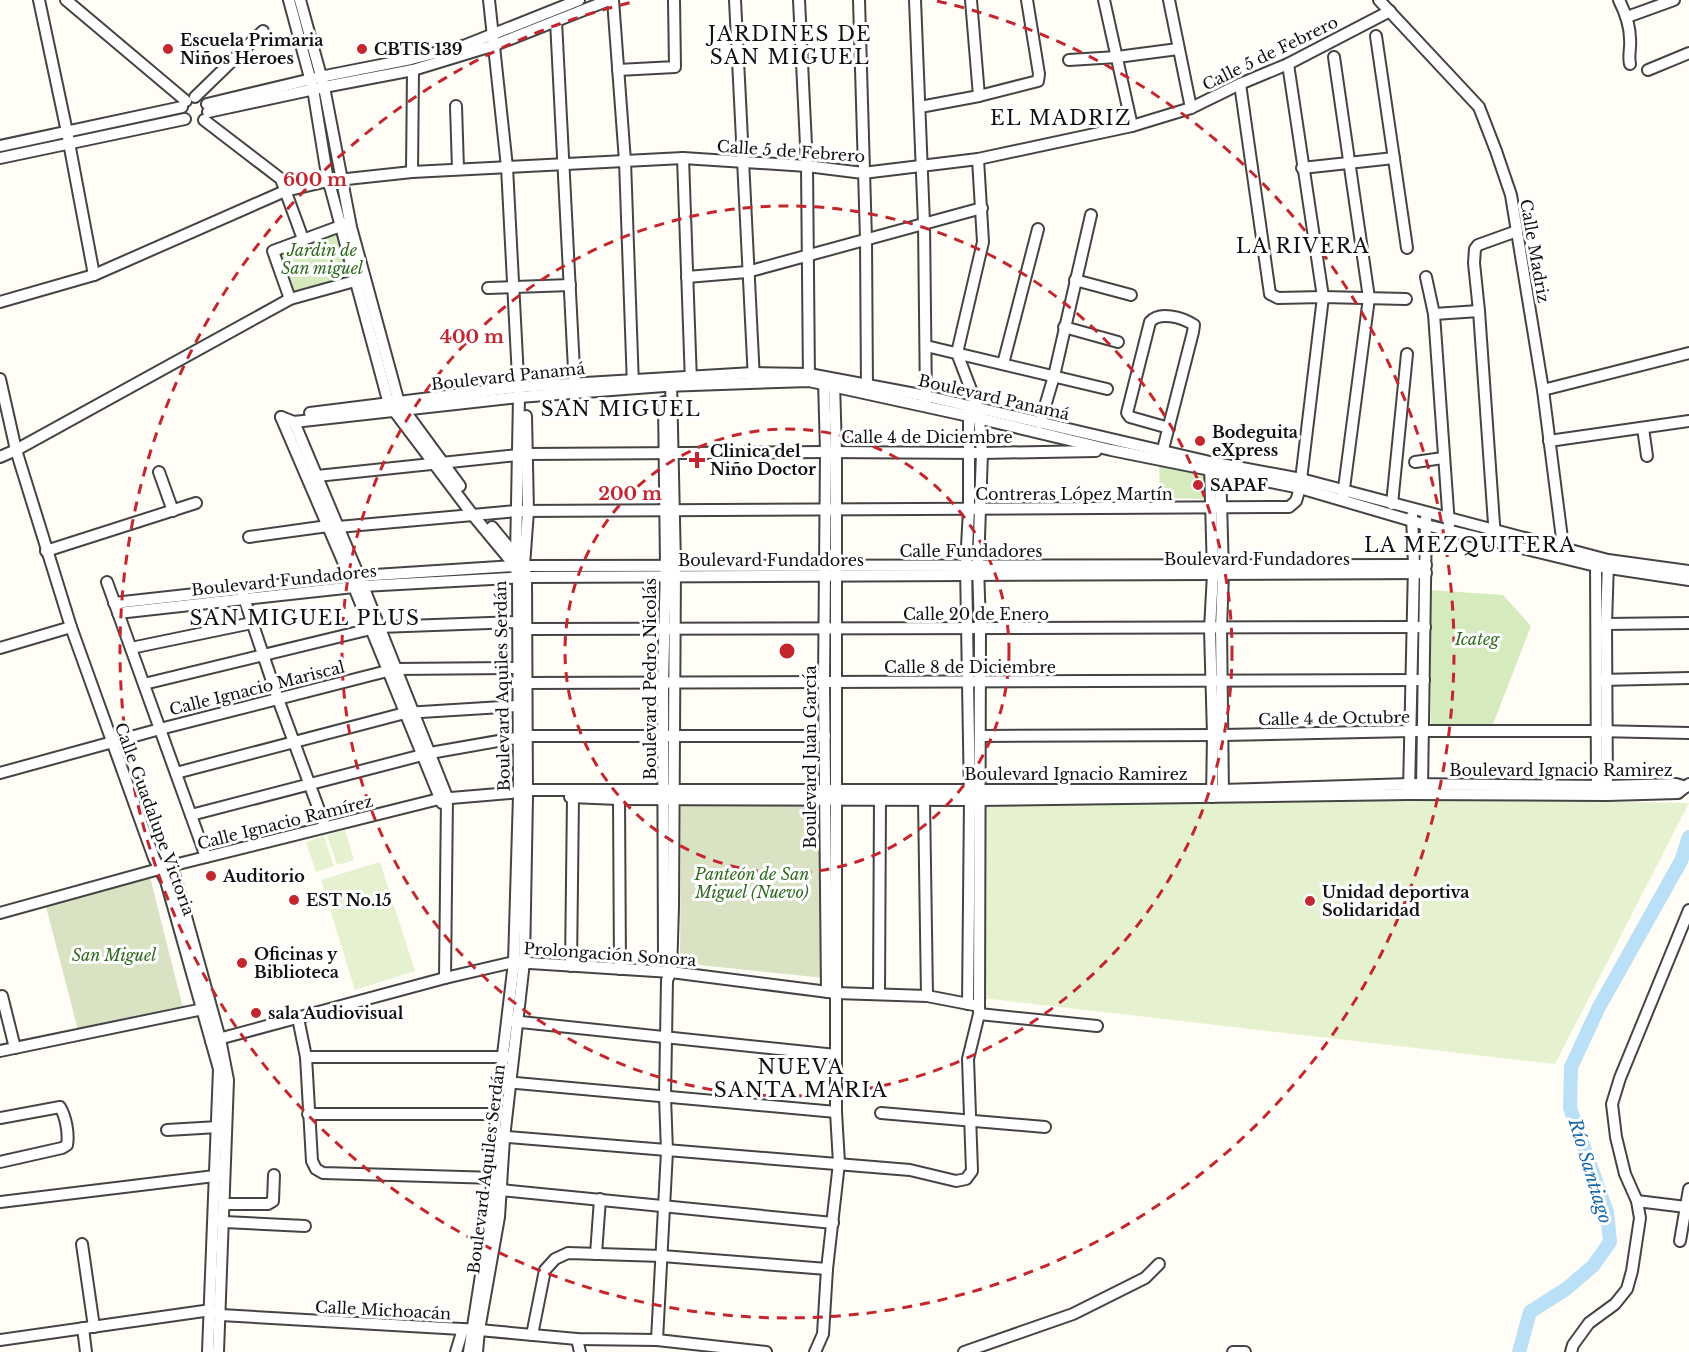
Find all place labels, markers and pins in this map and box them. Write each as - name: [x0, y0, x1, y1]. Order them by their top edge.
- place label: Escuela Primaria Niños Heroes: [180, 30, 324, 68]
- place label: CBTIS 139: [374, 39, 463, 59]
- marker: Escuela Primaria Niños Heroes: [161, 42, 175, 56]
- marker: CBTIS 139: [355, 42, 369, 56]
- place label: Bodeguita eXpress: [1212, 422, 1298, 460]
- marker: Bodeguita eXpress: [1193, 434, 1207, 448]
- place label: Clinica del Niño Doctor: [710, 441, 816, 479]
- marker: Clinica del Niño Doctor: [688, 451, 706, 469]
- place label: SAPAF: [1210, 475, 1268, 495]
- marker: SAPAF: [1191, 478, 1205, 492]
- centre of rings: [777, 641, 797, 661]
- place label: Auditorio: [222, 866, 305, 886]
- marker: Auditorio: [204, 869, 218, 883]
- place label: Unidad deportiva Solidaridad: [1322, 882, 1470, 920]
- place label: EST No.15: [306, 890, 392, 910]
- marker: EST No.15: [287, 893, 301, 907]
- marker: Unidad deportiva Solidaridad: [1303, 894, 1317, 908]
- place label: Oficinas y Biblioteca: [254, 944, 339, 982]
- marker: Oficinas y Biblioteca: [235, 956, 249, 970]
- place label: sala Audiovisual: [268, 1003, 404, 1023]
- marker: sala Audiovisual: [249, 1006, 263, 1020]

